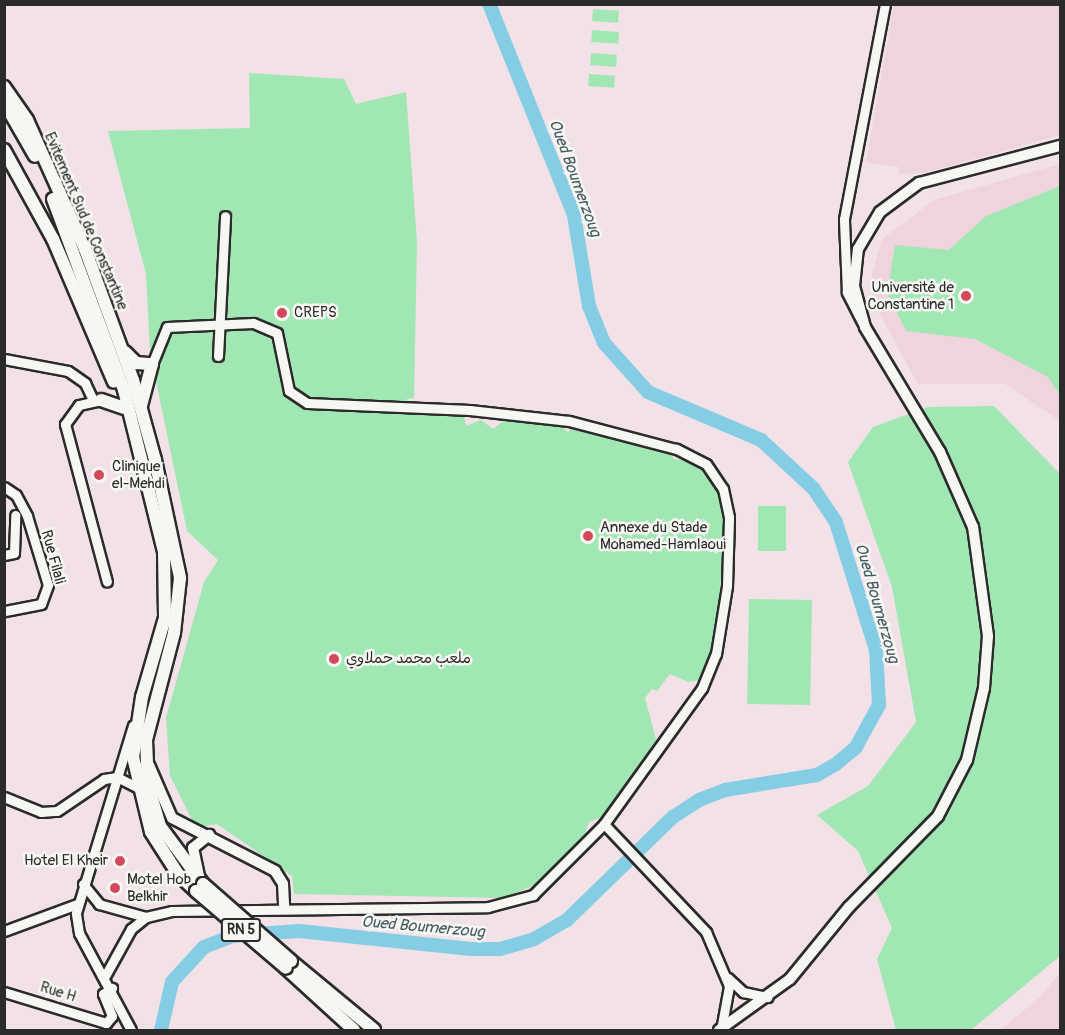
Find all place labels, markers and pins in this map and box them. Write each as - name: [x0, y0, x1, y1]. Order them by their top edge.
- place label: Université de Constantine 1: [867, 278, 954, 313]
- marker: Université de Constantine 1: [959, 289, 973, 303]
- place label: CREPS: [294, 304, 337, 322]
- marker: CREPS: [275, 306, 289, 320]
- place label: Clinique el-Mehdi: [112, 457, 165, 492]
- marker: Clinique el-Mehdi: [90, 466, 108, 484]
- place label: Annexe du Stade Mohamed-Hamlaoui: [600, 518, 726, 553]
- marker: Annexe du Stade Mohamed-Hamlaoui: [581, 529, 595, 543]
- place label: ملعب محمد حملاوي: [346, 650, 471, 668]
- marker: ملعب محمد حملاوي: [327, 652, 341, 666]
- place label: Hotel El Kheir: [24, 852, 108, 870]
- marker: Hotel El Kheir: [113, 854, 127, 868]
- place label: Motel Hob Belkhir: [127, 870, 191, 905]
- marker: Motel Hob Belkhir: [108, 881, 122, 895]

